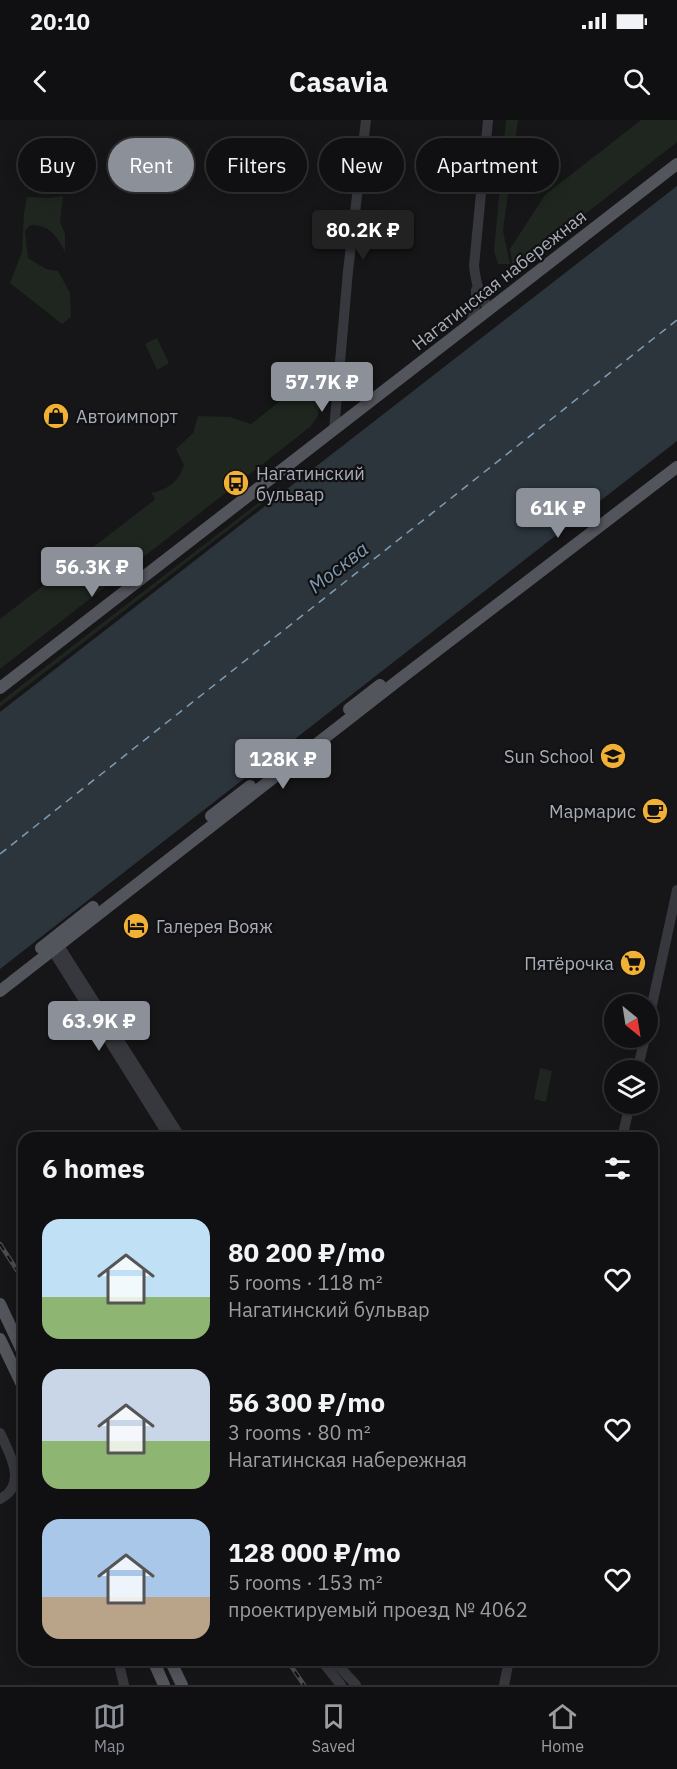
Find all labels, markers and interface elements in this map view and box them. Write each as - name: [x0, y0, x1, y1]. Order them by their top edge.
- text: 20:10: [30, 7, 90, 36]
- text: Casavia: [289, 64, 388, 99]
- icon: back: [24, 65, 57, 98]
- icon: search: [620, 65, 653, 98]
- chip: Buy: [18, 138, 96, 192]
- chip: Rent: [108, 138, 194, 192]
- chip: Filters: [206, 138, 307, 192]
- chip: New: [319, 138, 404, 192]
- chip: Apartment: [416, 138, 559, 192]
- street label: Нагатинская набережная: [407, 205, 591, 355]
- pin: 80.2K ₽: [308, 210, 418, 261]
- text: 80.2K ₽: [326, 216, 400, 243]
- pin: 57.7K ₽: [267, 362, 377, 413]
- text: 57.7K ₽: [285, 368, 359, 395]
- shop icon: Автоимпорт: [41, 401, 71, 431]
- place label: Автоимпорт: [76, 405, 178, 428]
- place label: Нагатинский бульвар: [256, 462, 365, 506]
- bus stop icon: Нагатинский бульвар: [221, 468, 251, 498]
- pin: 61K ₽: [516, 488, 600, 539]
- text: 61K ₽: [530, 494, 586, 521]
- water label: Москва: [302, 535, 374, 599]
- pin: 56.3K ₽: [37, 547, 147, 598]
- text: 56.3K ₽: [55, 553, 129, 580]
- pin: 128K ₽: [234, 739, 332, 790]
- school or university icon: Sun School: [598, 741, 628, 771]
- text: 128K ₽: [249, 745, 317, 772]
- place label: Sun School: [504, 745, 594, 768]
- cafe icon: Мармарис: [640, 796, 670, 826]
- place label: Мармарис: [549, 800, 636, 823]
- hotel icon: Галерея Вояж: [121, 911, 151, 941]
- place label: Галерея Вояж: [156, 915, 273, 938]
- supermarket icon: Пятёрочка: [618, 948, 648, 978]
- place label: Пятёрочка: [524, 952, 614, 975]
- north arrow: [604, 994, 658, 1048]
- map controls: [604, 994, 658, 1114]
- pin: 63.9K ₽: [44, 1001, 154, 1052]
- text: 63.9K ₽: [62, 1007, 136, 1034]
- button: layers: [604, 1060, 658, 1114]
- text: 6 homes: [42, 1151, 145, 1185]
- icon: filters: [601, 1152, 634, 1185]
- text: 80 200 ₽/mo: [228, 1235, 385, 1269]
- icon: home: [90, 1243, 162, 1315]
- icon: heart: [601, 1263, 634, 1296]
- text: 5 rooms · 118 m²: [228, 1269, 383, 1296]
- text: Нагатинский бульвар: [228, 1296, 430, 1323]
- text: 56 300 ₽/mo: [228, 1385, 385, 1419]
- icon: home: [90, 1393, 162, 1465]
- icon: heart: [601, 1413, 634, 1446]
- text: 3 rooms · 80 m²: [228, 1419, 371, 1446]
- text: Нагатинская набережная: [228, 1446, 467, 1473]
- text: 128 000 ₽/mo: [228, 1535, 401, 1569]
- icon: home: [90, 1543, 162, 1615]
- icon: heart: [601, 1563, 634, 1596]
- text: 5 rooms · 153 m²: [228, 1569, 383, 1596]
- text: проектируемый проезд № 4062: [228, 1596, 528, 1623]
- tab: Map: [93, 1700, 126, 1756]
- tab: Saved: [312, 1700, 355, 1756]
- tab: Home: [541, 1700, 584, 1756]

